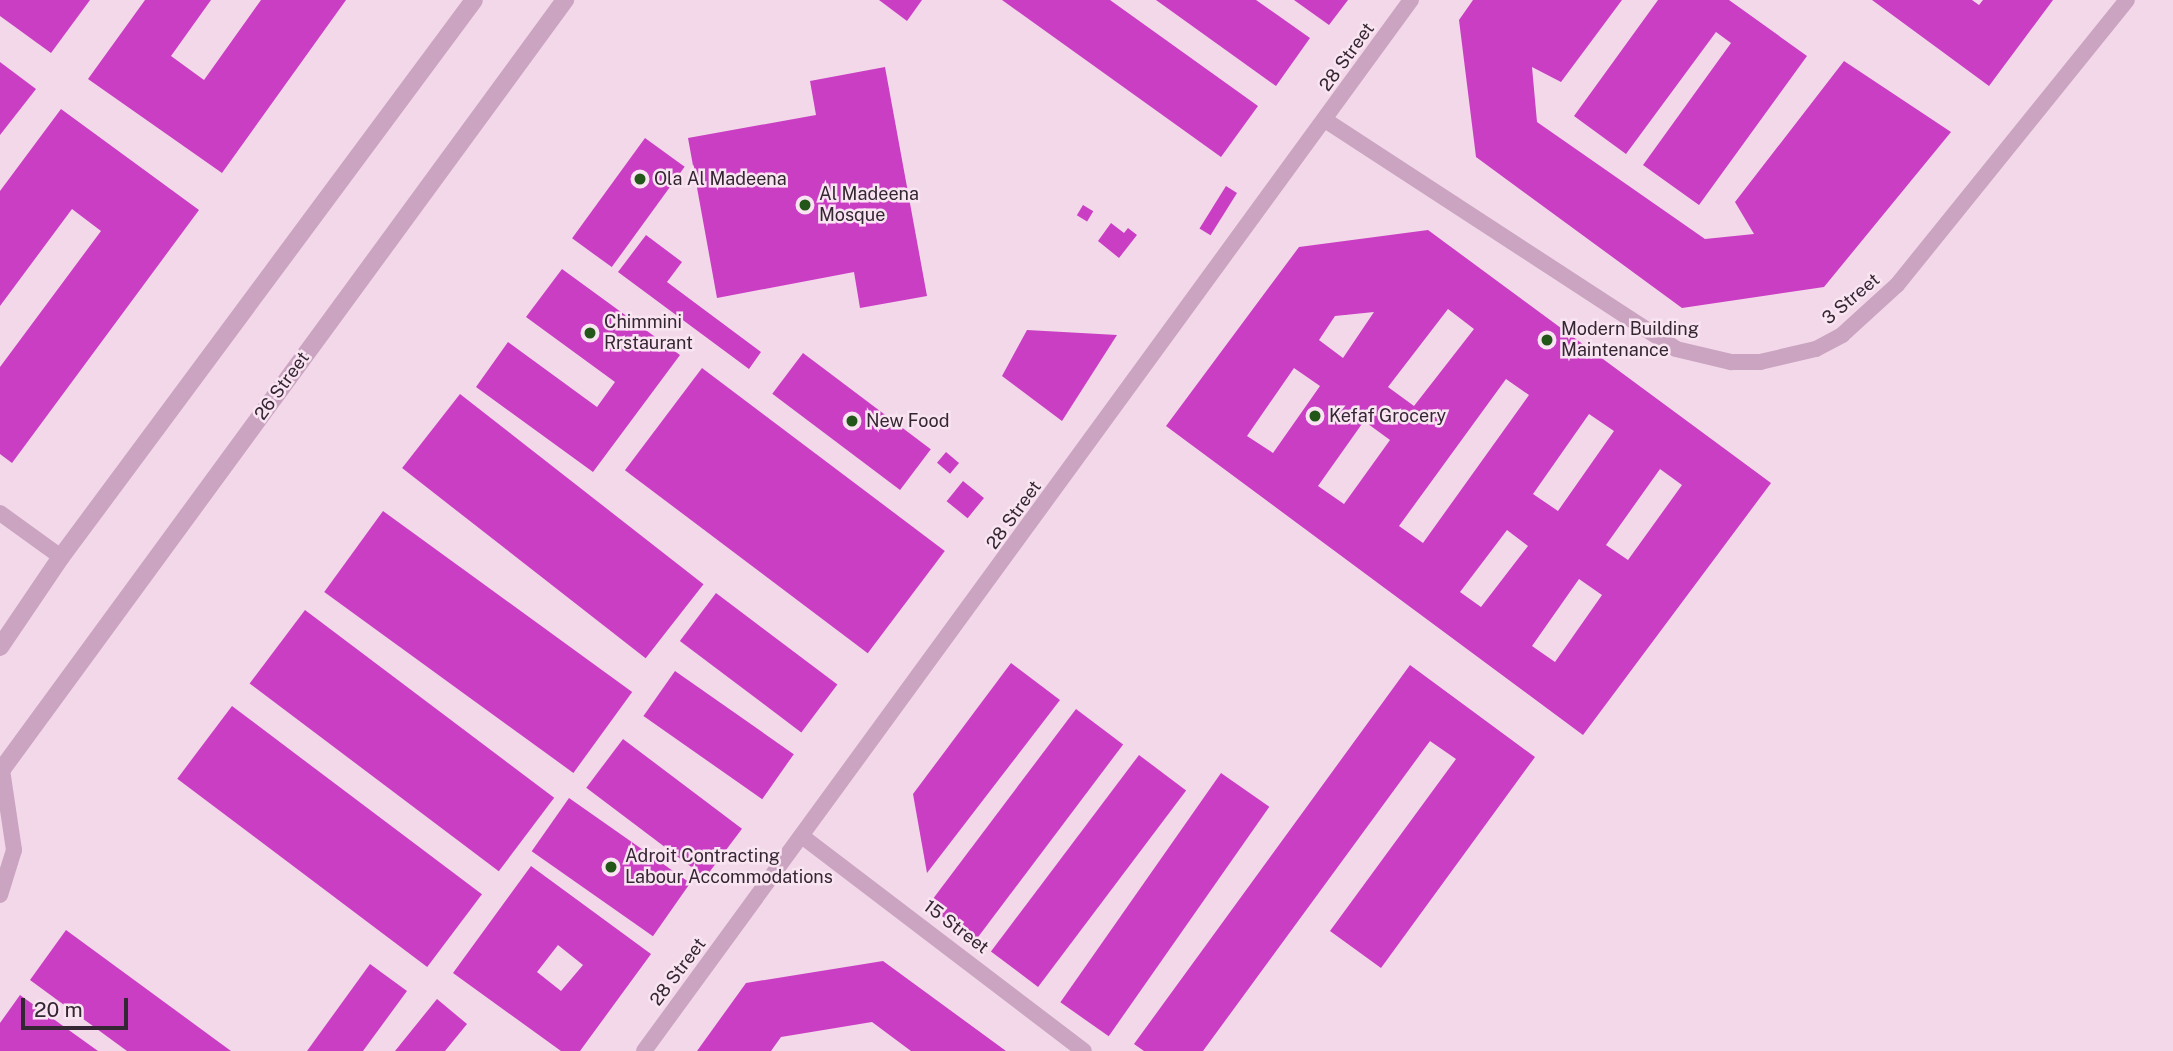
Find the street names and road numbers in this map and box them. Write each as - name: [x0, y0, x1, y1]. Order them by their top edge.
- street label: 28 Street: [1315, 19, 1379, 95]
- street label: 3 Street: [1818, 269, 1884, 329]
- street label: 26 Street: [250, 348, 314, 424]
- street label: 28 Street: [982, 477, 1046, 553]
- street label: 15 Street: [919, 896, 993, 958]
- street label: 28 Street: [646, 934, 710, 1010]

